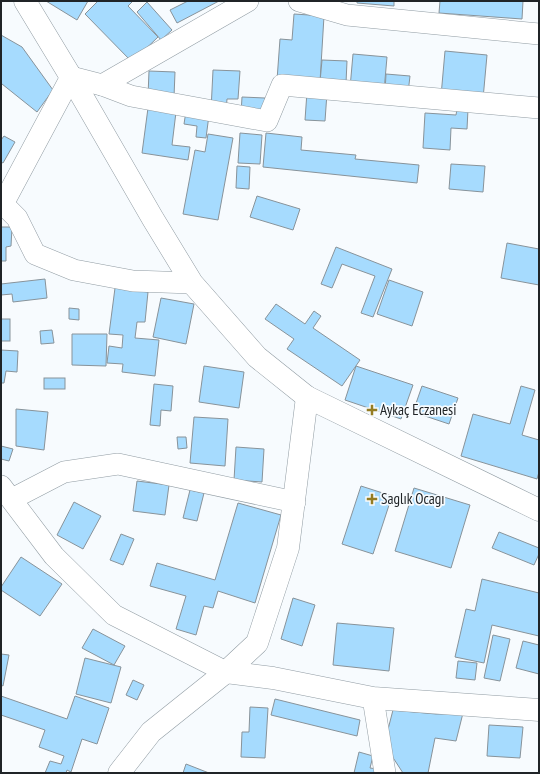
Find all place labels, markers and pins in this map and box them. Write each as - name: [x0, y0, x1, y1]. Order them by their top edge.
- place label: Aykaç Eczanesi: [380, 400, 456, 419]
- marker: Aykaç Eczanesi: [367, 405, 377, 415]
- place label: Saglık Ocagı: [381, 489, 445, 508]
- marker: Saglık Ocagı: [366, 493, 378, 505]

